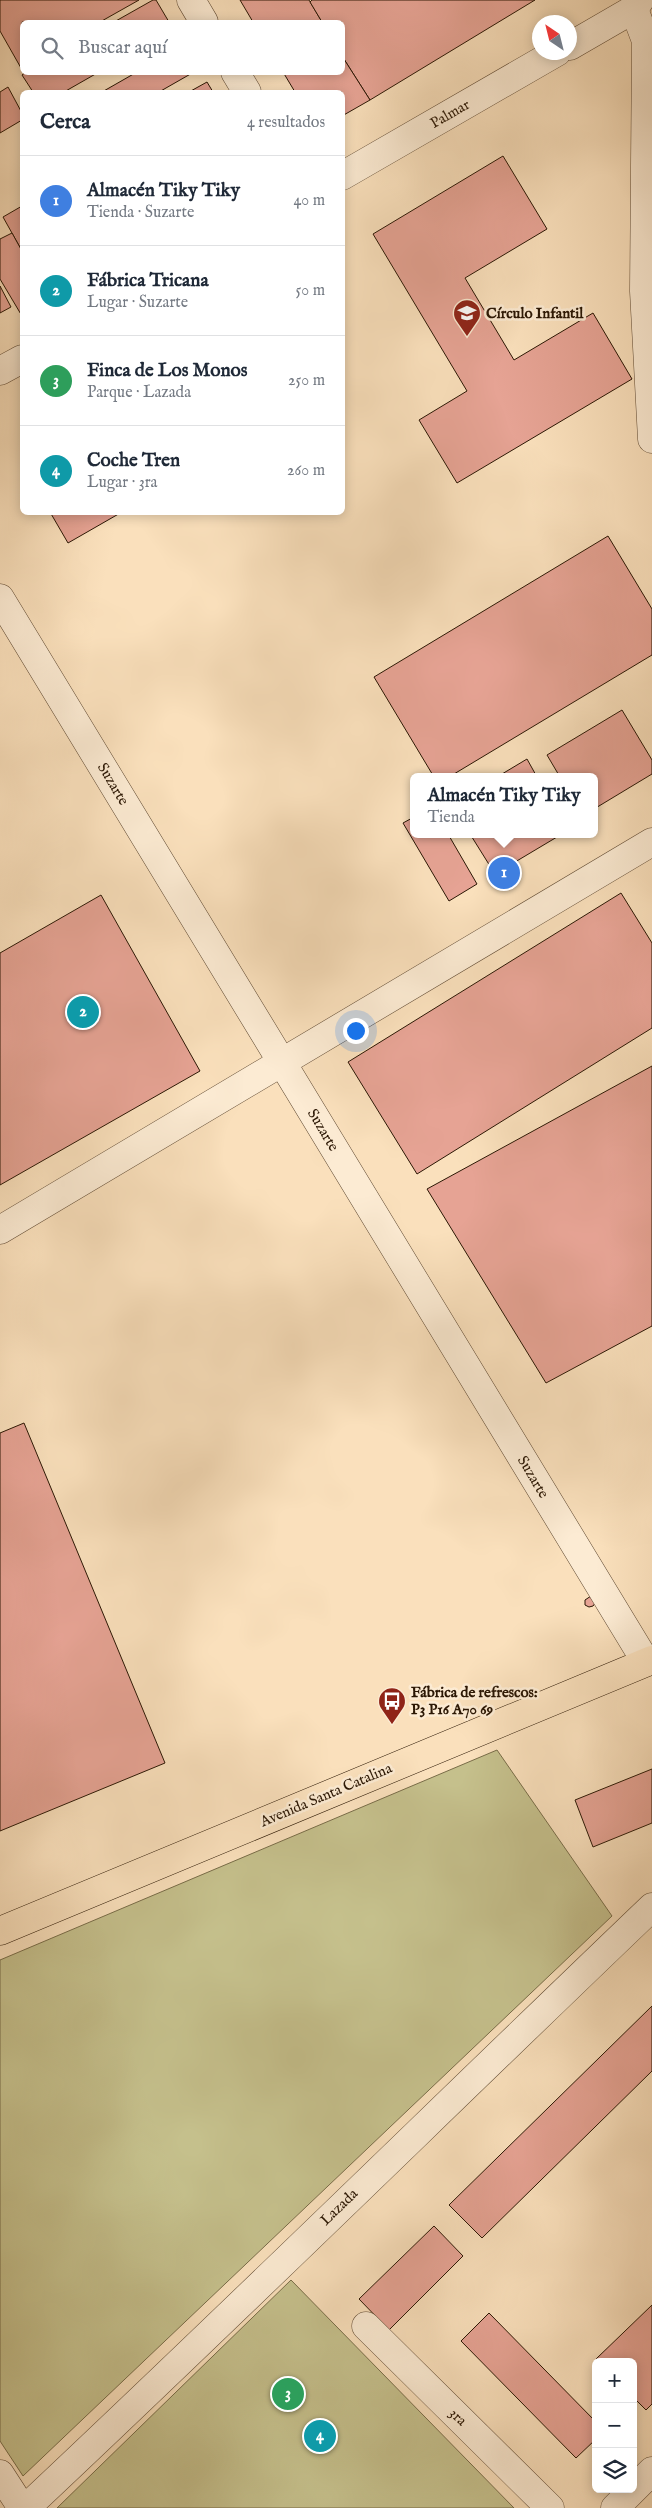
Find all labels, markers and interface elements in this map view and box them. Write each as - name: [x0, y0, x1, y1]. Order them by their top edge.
- north arrow: [532, 15, 577, 60]
- search box: [20, 20, 345, 75]
- icon: search: [38, 34, 66, 62]
- text: Buscar aquí: [78, 36, 167, 60]
- street label: Palmar: [427, 95, 474, 133]
- text: Cerca: [40, 109, 90, 136]
- text: 4 resultados: [247, 113, 325, 133]
- text: Almacén Tiky Tiky: [87, 179, 240, 203]
- text: 1: [53, 191, 59, 211]
- text: 40 m: [293, 191, 325, 211]
- text: Tienda · Suzarte: [87, 203, 194, 223]
- text: Fábrica Tricana: [87, 269, 209, 293]
- text: 2: [52, 281, 60, 301]
- text: 50 m: [296, 281, 325, 301]
- text: Lugar · Suzarte: [87, 293, 188, 313]
- school or university icon: Círculo Infantil: [452, 298, 482, 337]
- place label: Círculo Infantil: [486, 304, 584, 323]
- text: Finca de Los Monos: [87, 359, 247, 383]
- text: 3: [53, 371, 59, 391]
- text: 250 m: [288, 371, 325, 391]
- text: Parque · Lazada: [87, 383, 191, 403]
- text: Coche Tren: [87, 449, 180, 473]
- text: 4: [52, 461, 60, 481]
- text: 260 m: [287, 461, 325, 481]
- text: Lugar · 3ra: [87, 473, 157, 493]
- street label: Suzarte: [93, 759, 133, 809]
- popup: [410, 773, 598, 838]
- text: Almacén Tiky Tiky: [427, 784, 581, 808]
- text: Tienda: [427, 808, 475, 828]
- pin: 1: [488, 854, 520, 892]
- pin: 2: [67, 993, 99, 1031]
- your location: [343, 1018, 369, 1044]
- street label: Suzarte: [303, 1105, 343, 1155]
- street label: Suzarte: [513, 1452, 553, 1502]
- place label: Fábrica de refrescos: P3 P16 A70 69: [411, 1683, 538, 1719]
- bus stop icon: Fábrica de refrescos: P3 P16 A70 69: [377, 1686, 407, 1725]
- street label: Avenida Santa Catalina: [256, 1758, 395, 1832]
- street label: Lazada: [316, 2184, 362, 2229]
- map controls: [592, 2358, 637, 2493]
- button: +: [592, 2358, 637, 2403]
- pin: 3: [272, 2375, 304, 2413]
- button: −: [592, 2403, 637, 2448]
- street label: 3ra: [445, 2404, 471, 2430]
- pin: 4: [304, 2417, 336, 2455]
- button: layers: [592, 2448, 637, 2493]

